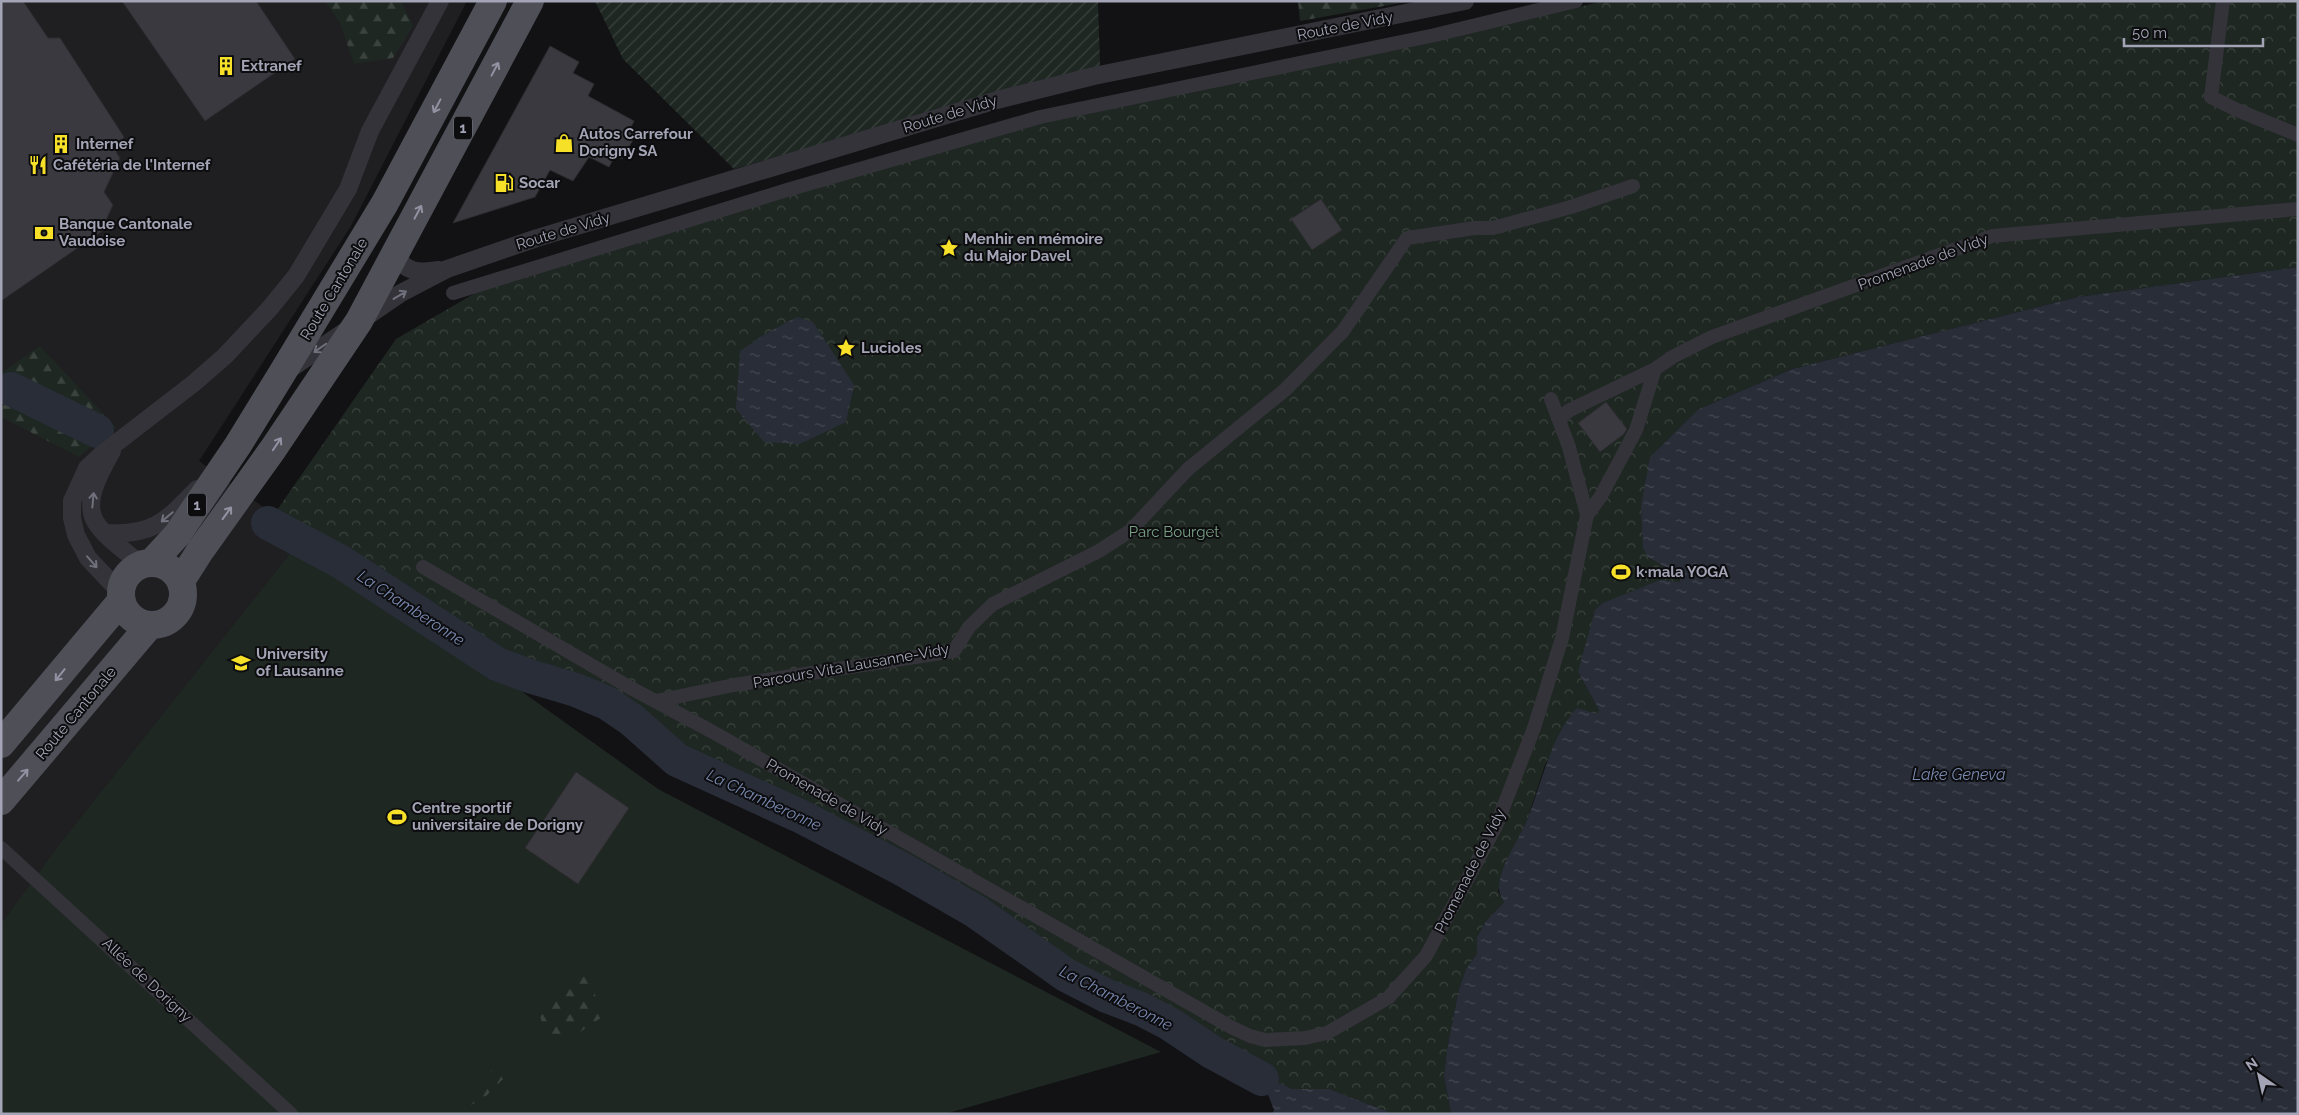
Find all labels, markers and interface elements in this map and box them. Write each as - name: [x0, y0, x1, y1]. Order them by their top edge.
- street label: Route de Vidy: [1296, 8, 1394, 44]
- scale bar: [2124, 15, 2263, 47]
- text: 50 m: [2132, 24, 2167, 42]
- building icon: Extranef: [215, 55, 237, 77]
- place label: Extranef: [241, 57, 302, 75]
- one-way arrow: [490, 61, 500, 76]
- street label: Route de Vidy: [901, 91, 999, 137]
- one-way arrow: [432, 98, 441, 113]
- road number: 1: [454, 116, 472, 140]
- place label: Autos Carrefour Dorigny SA: [579, 125, 693, 160]
- shop icon: Autos Carrefour Dorigny SA: [553, 132, 575, 154]
- building icon: Internef: [50, 133, 72, 155]
- place label: Internef: [76, 135, 134, 153]
- restaurant icon: Cafétéria de l'Internef: [27, 154, 49, 176]
- place label: Cafétéria de l'Internef: [53, 156, 211, 174]
- fuel station icon: Socar: [493, 172, 515, 194]
- place label: Socar: [519, 174, 560, 192]
- one-way arrow: [414, 205, 423, 220]
- street label: Route de Vidy: [514, 208, 612, 254]
- place label: Banque Cantonale Vaudoise: [59, 215, 192, 250]
- bank icon: Banque Cantonale Vaudoise: [33, 222, 55, 244]
- place label: Menhir en mémoire du Major Davel: [964, 230, 1103, 265]
- street label: Promenade de Vidy: [1855, 230, 1991, 294]
- street label: Route Cantonale: [296, 235, 372, 343]
- place icon: Menhir en mémoire du Major Davel: [938, 237, 960, 259]
- one-way arrow: [392, 289, 406, 299]
- place icon: Lucioles: [835, 337, 857, 359]
- place label: Lucioles: [861, 339, 922, 357]
- one-way arrow: [313, 343, 327, 353]
- one-way arrow: [271, 437, 282, 451]
- one-way arrow: [88, 493, 98, 509]
- road number: 1: [188, 494, 206, 516]
- one-way arrow: [222, 507, 233, 520]
- one-way arrow: [161, 511, 174, 522]
- park label: Parc Bourget: [1129, 523, 1219, 541]
- one-way arrow: [87, 555, 98, 568]
- sports icon: k·mala YOGA: [1610, 561, 1632, 583]
- place label: k·mala YOGA: [1636, 563, 1729, 581]
- water label: La Chamberonne: [354, 566, 469, 650]
- street label: Parcours Vita Lausanne-Vidy: [751, 640, 951, 692]
- place label: University of Lausanne: [256, 645, 344, 680]
- school or university icon: University of Lausanne: [230, 652, 252, 674]
- street label: Route Cantonale: [32, 663, 120, 763]
- one-way arrow: [55, 668, 66, 681]
- street label: Promenade de Vidy: [763, 755, 891, 839]
- water label: La Chamberonne: [704, 765, 825, 835]
- water label: Lake Geneva: [1912, 765, 2006, 784]
- one-way arrow: [17, 769, 29, 782]
- place label: Centre sportif universitaire de Dorigny: [412, 799, 584, 834]
- sports icon: Centre sportif universitaire de Dorigny: [386, 806, 408, 828]
- street label: Promenade de Vidy: [1431, 806, 1509, 936]
- street label: Allée de Dorigny: [98, 934, 196, 1026]
- water label: La Chamberonne: [1056, 961, 1176, 1035]
- north arrow: [2234, 1050, 2284, 1100]
- text: N: [2243, 1055, 2261, 1074]

